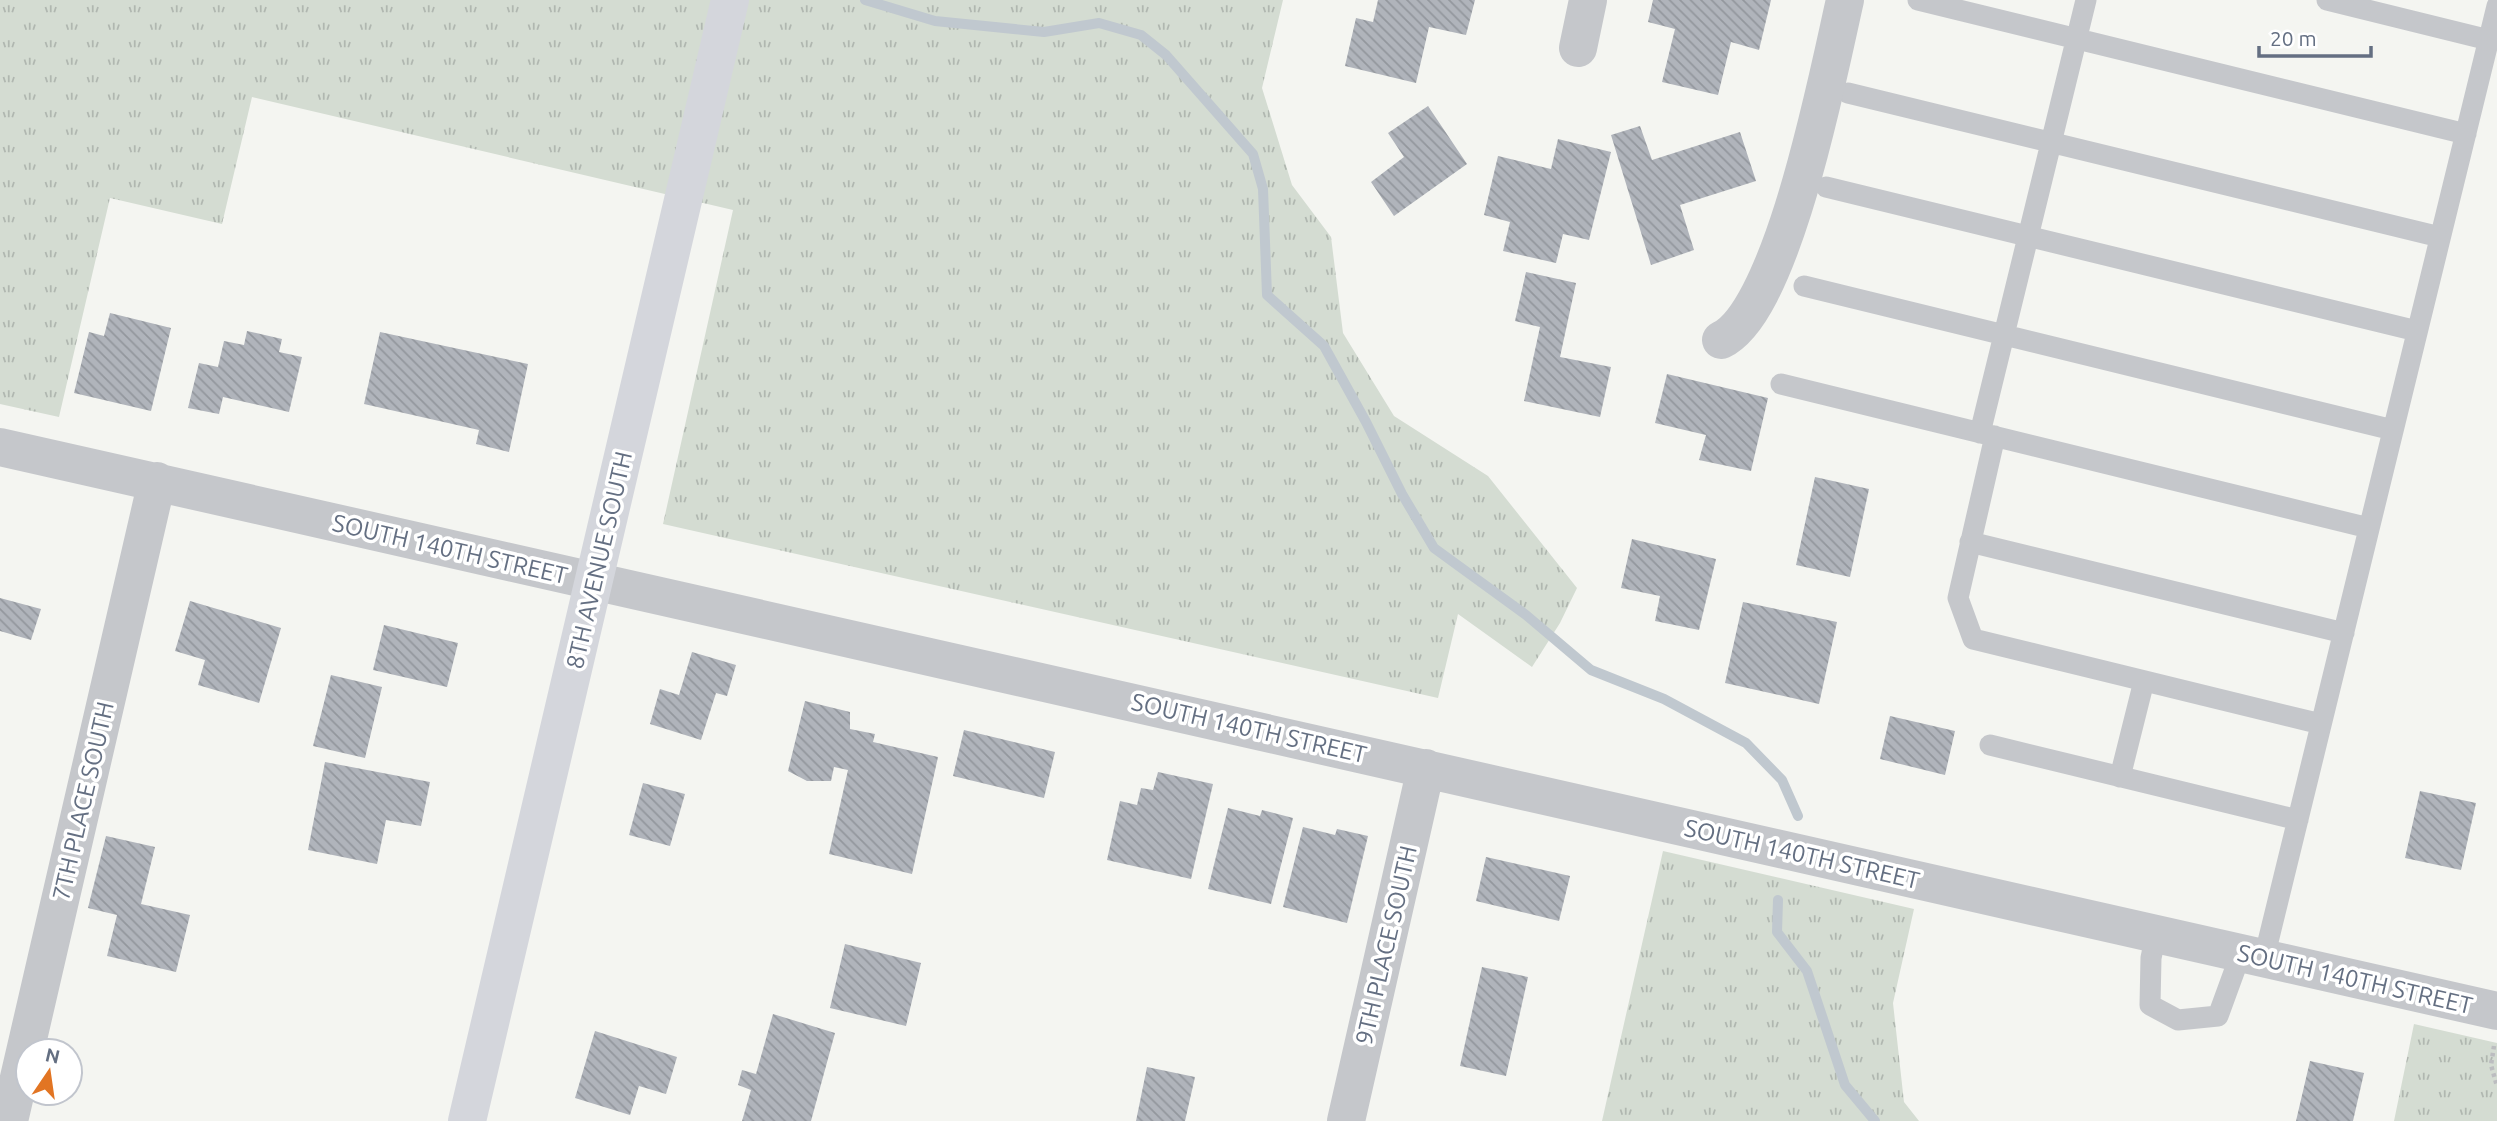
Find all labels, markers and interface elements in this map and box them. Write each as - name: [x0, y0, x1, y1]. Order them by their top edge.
- scale bar: [2259, 14, 2371, 58]
- text: 20 m: [2270, 26, 2317, 50]
- street label: 8TH AVENUE SOUTH: [561, 449, 637, 671]
- street label: SOUTH 140TH STREET: [330, 509, 570, 589]
- street label: SOUTH 140TH STREET: [1129, 688, 1369, 768]
- street label: 7TH PLACE SOUTH: [47, 699, 119, 903]
- street label: SOUTH 140TH STREET: [1682, 814, 1922, 894]
- street label: 9TH PLACE SOUTH: [1350, 843, 1422, 1047]
- street label: SOUTH 140TH STREET: [2235, 939, 2475, 1019]
- north arrow: [14, 1037, 84, 1107]
- text: N: [43, 1043, 62, 1068]

